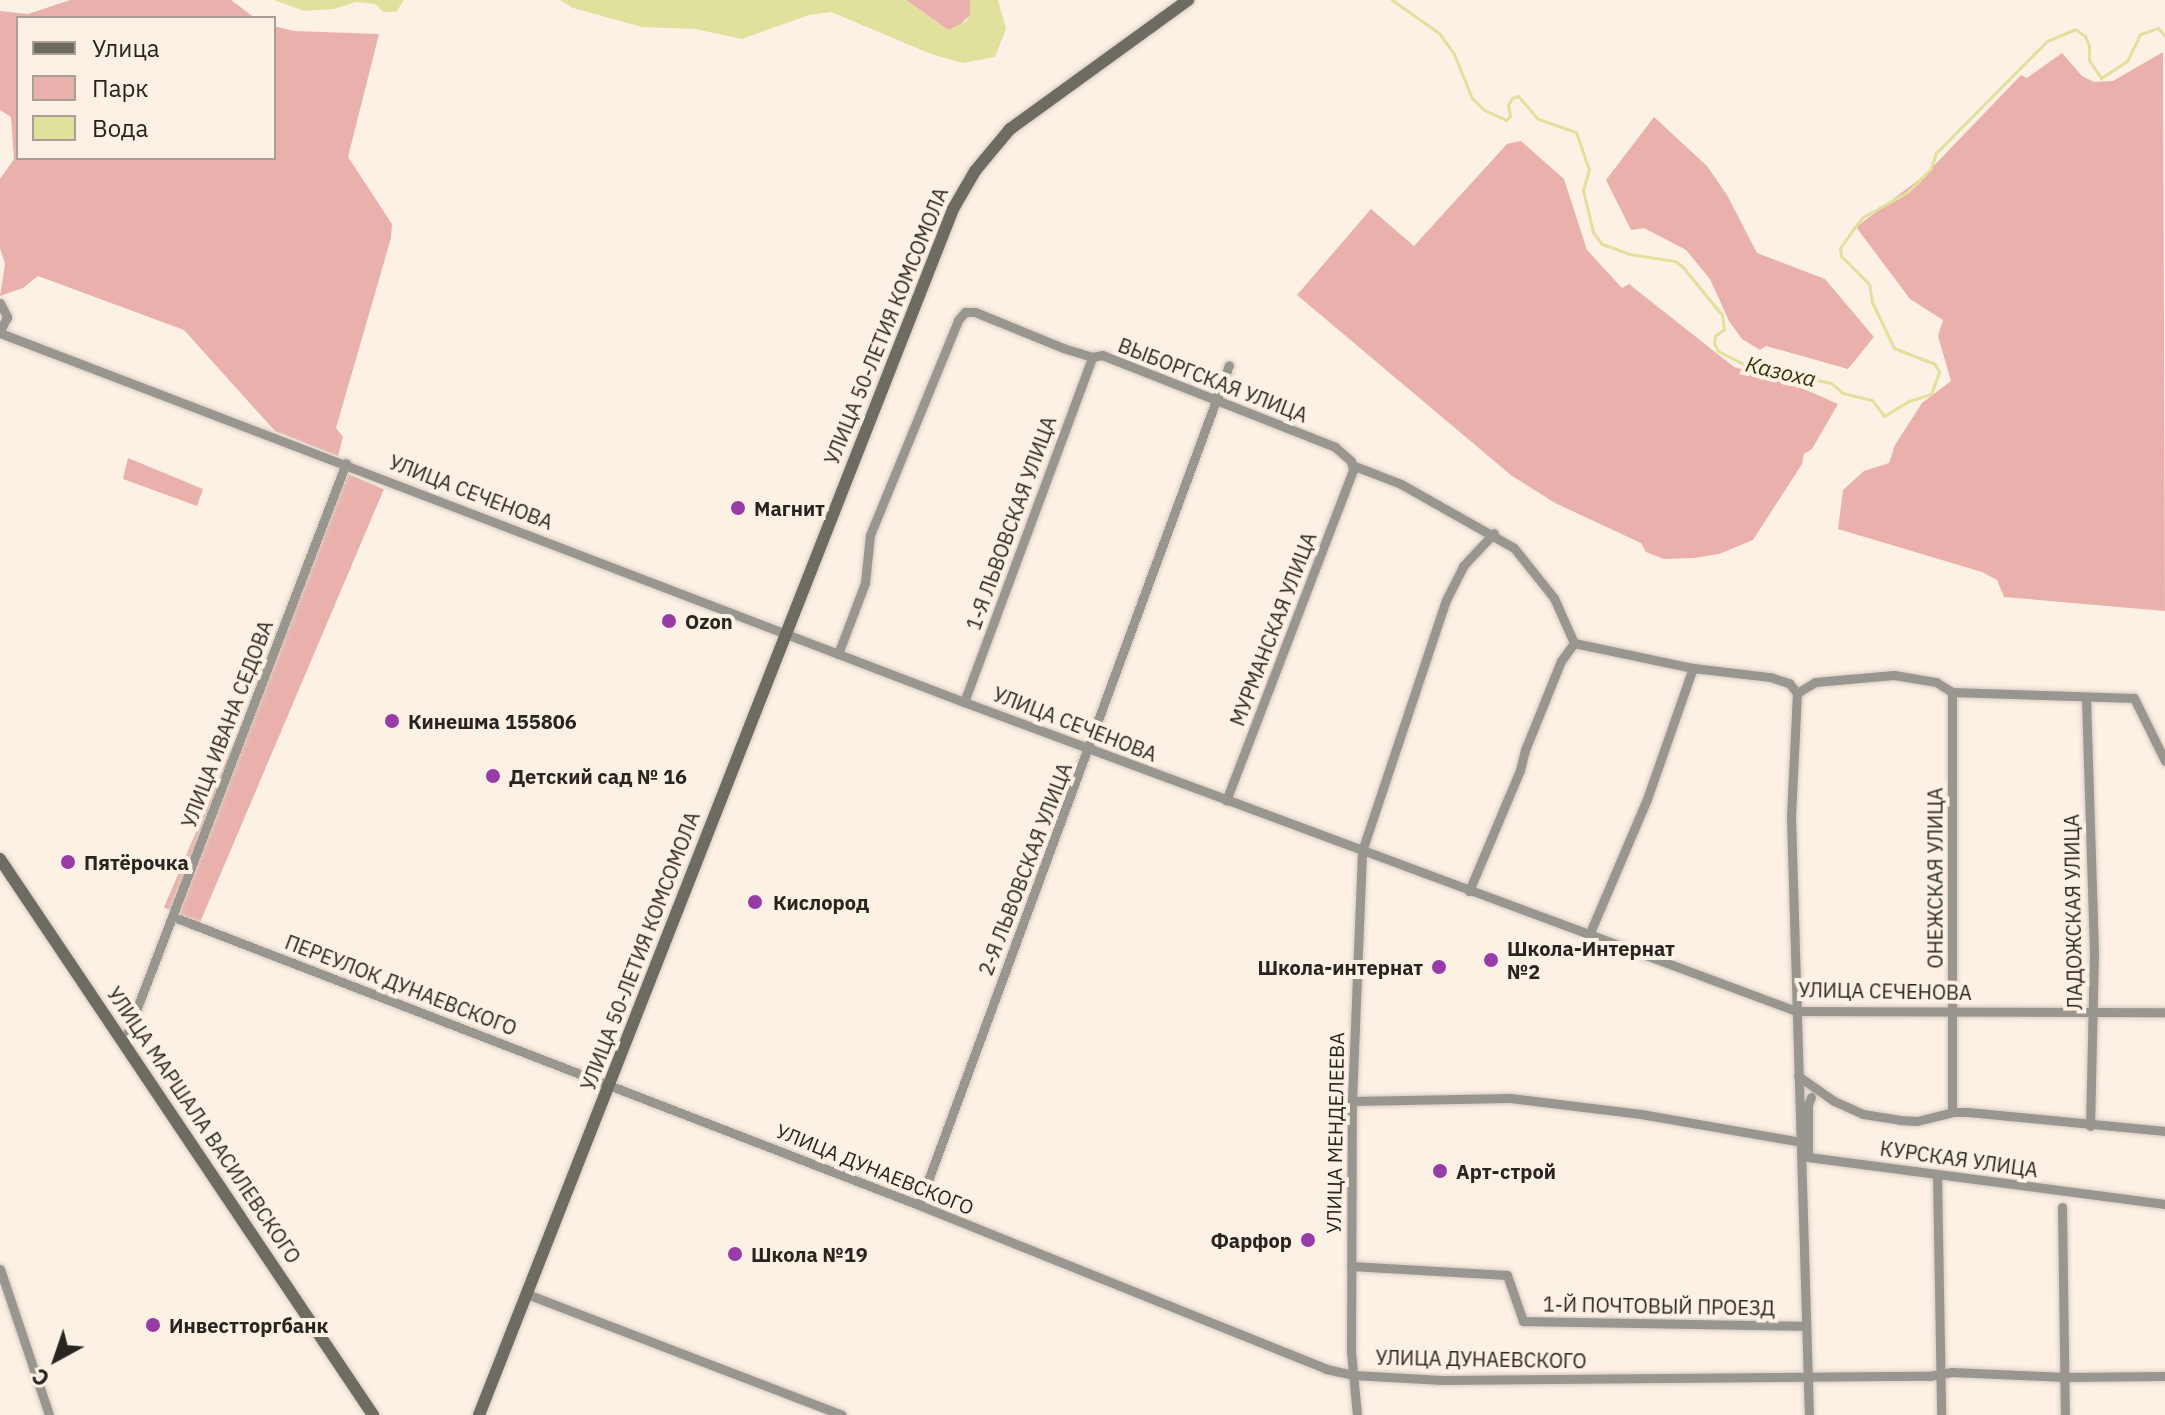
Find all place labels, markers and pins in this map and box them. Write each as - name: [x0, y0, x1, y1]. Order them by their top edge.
- place label: Магнит: [754, 496, 825, 520]
- marker: Магнит: [729, 499, 747, 517]
- place label: Ozon: [685, 609, 733, 633]
- marker: Ozon: [660, 612, 678, 630]
- place label: Кинешма 155806: [408, 709, 577, 733]
- marker: Кинешма 155806: [383, 712, 401, 730]
- place label: Детский сад № 16: [509, 764, 687, 788]
- marker: Детский сад № 16: [484, 767, 502, 785]
- place label: Пятёрочка: [84, 850, 189, 874]
- marker: Пятёрочка: [59, 853, 77, 871]
- place label: Кислород: [773, 890, 869, 914]
- marker: Кислород: [744, 891, 766, 913]
- place label: Школа-Интернат №2: [1507, 936, 1675, 983]
- marker: Школа-Интернат №2: [1482, 951, 1500, 969]
- place label: Школа-интернат: [1257, 955, 1423, 979]
- marker: Школа-интернат: [1430, 958, 1448, 976]
- place label: Арт-строй: [1456, 1159, 1556, 1183]
- marker: Арт-строй: [1431, 1162, 1449, 1180]
- place label: Фарфор: [1211, 1228, 1292, 1252]
- marker: Фарфор: [1299, 1231, 1317, 1249]
- place label: Школа №19: [751, 1242, 868, 1266]
- marker: Школа №19: [726, 1245, 744, 1263]
- place label: Инвестторгбанк: [169, 1313, 328, 1337]
- marker: Инвестторгбанк: [144, 1316, 162, 1334]

